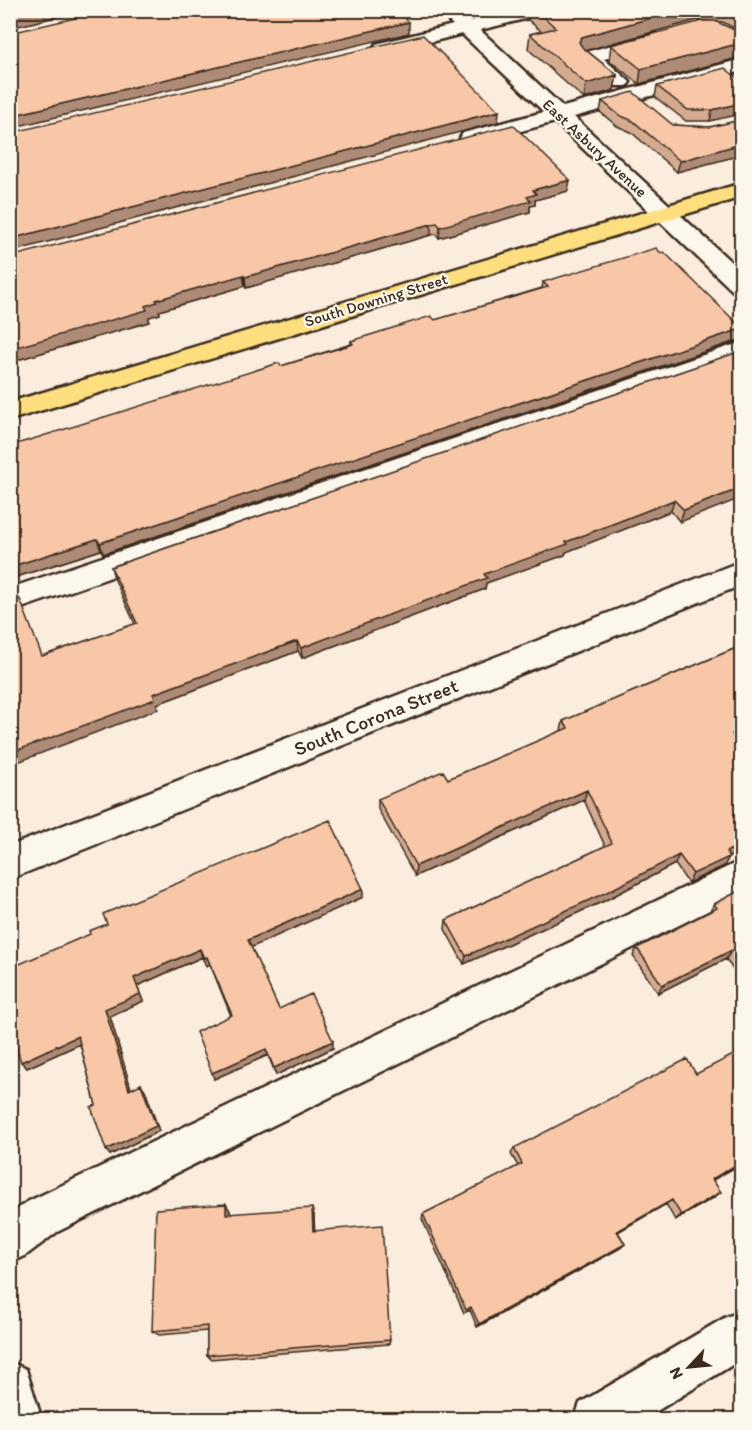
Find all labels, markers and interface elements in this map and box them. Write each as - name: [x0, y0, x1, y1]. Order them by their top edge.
- street label: East Asbury Avenue: [539, 95, 651, 201]
- street label: South Downing Street: [302, 269, 450, 331]
- street label: South Corona Street: [290, 673, 462, 761]
- north arrow: [659, 1337, 719, 1397]
- text: N: [665, 1364, 687, 1382]

